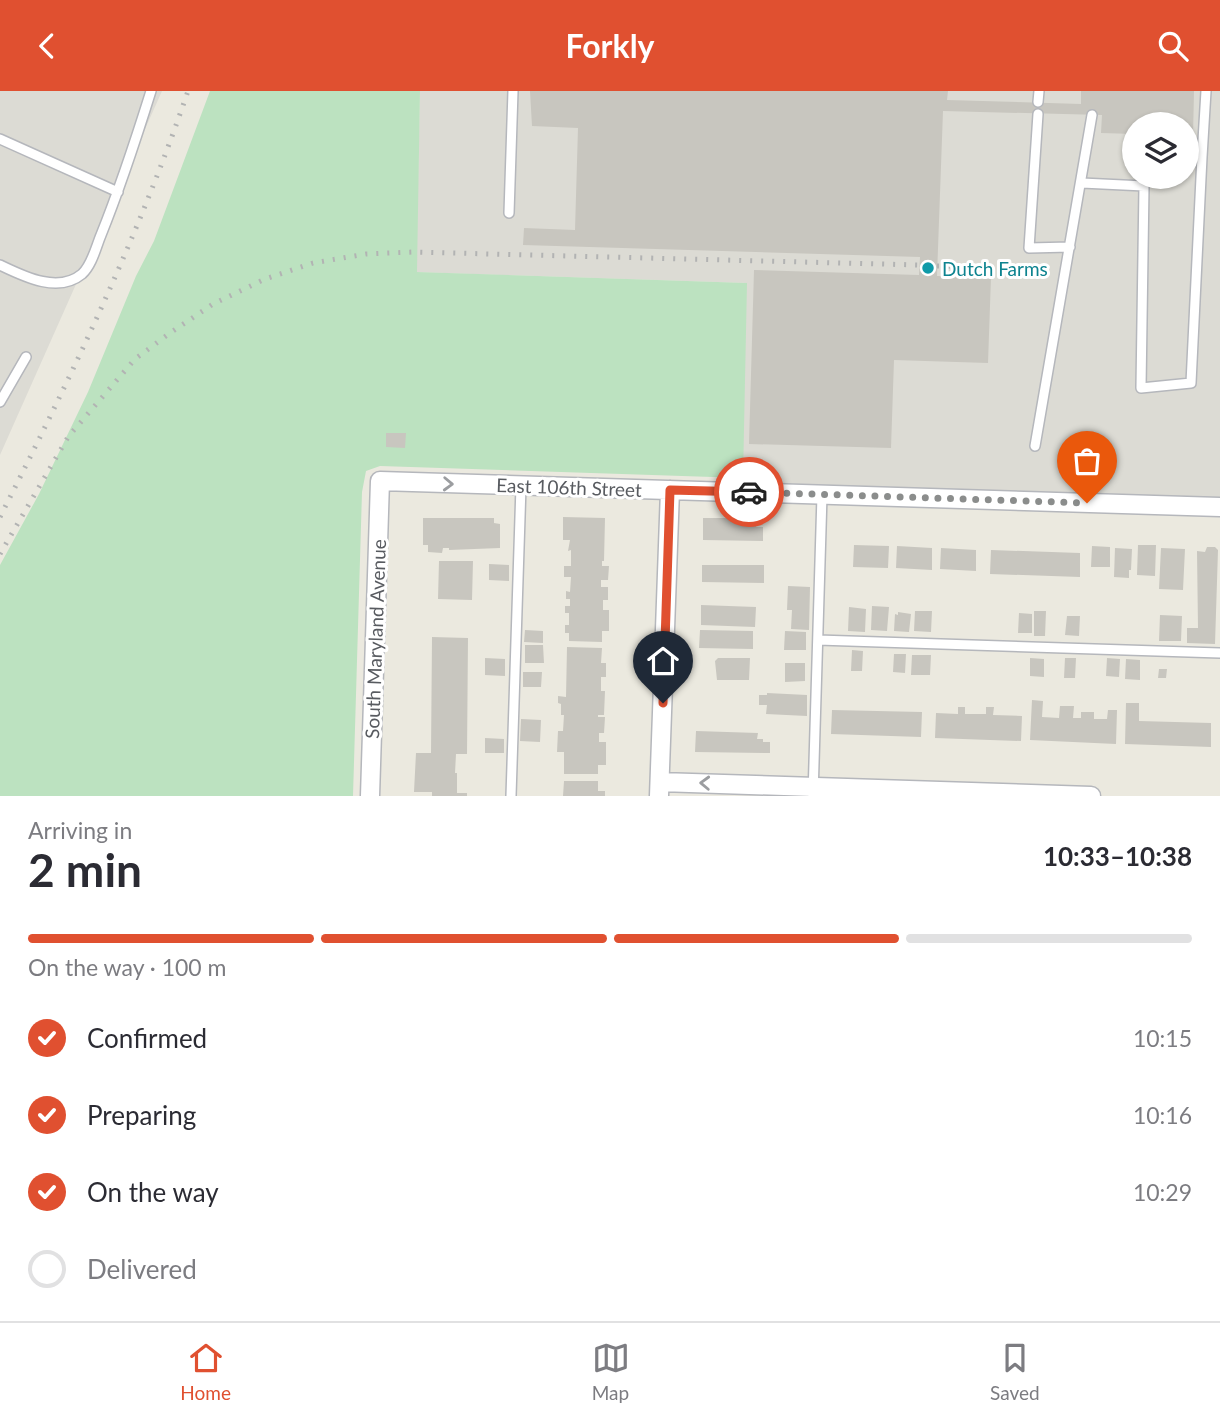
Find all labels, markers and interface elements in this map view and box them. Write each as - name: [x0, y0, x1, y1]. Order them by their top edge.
- text: Forkly: [566, 26, 654, 65]
- icon: back: [28, 27, 66, 65]
- icon: search: [1154, 27, 1192, 65]
- map controls: [1122, 112, 1199, 189]
- button: layers: [1122, 112, 1199, 189]
- place label: Dutch Farms: [942, 257, 1048, 280]
- marker: Dutch Farms: [920, 260, 936, 276]
- pin: [1057, 431, 1117, 503]
- icon: bag: [1068, 442, 1106, 480]
- courier: [714, 457, 784, 527]
- street label: East 106th Street: [496, 473, 642, 501]
- icon: car: [730, 473, 768, 511]
- one-way arrow: [443, 476, 454, 491]
- street label: South Maryland Avenue: [360, 539, 390, 739]
- pin: [633, 631, 693, 703]
- icon: home: [644, 642, 682, 680]
- one-way arrow: [699, 776, 710, 791]
- text: Arriving in: [28, 816, 132, 844]
- text: 10:33–10:38: [1043, 840, 1192, 872]
- text: 2 min: [28, 842, 142, 897]
- text: On the way · 100 m: [28, 953, 227, 981]
- icon: check: [28, 1019, 66, 1057]
- text: Confirmed: [87, 1022, 207, 1054]
- text: 10:15: [1133, 1024, 1192, 1052]
- icon: check: [28, 1096, 66, 1134]
- text: Preparing: [87, 1099, 196, 1131]
- text: 10:16: [1133, 1101, 1192, 1129]
- icon: check: [28, 1173, 66, 1211]
- text: On the way: [87, 1176, 219, 1208]
- text: 10:29: [1133, 1178, 1192, 1206]
- text: Delivered: [87, 1253, 197, 1285]
- tab: Home: [180, 1339, 231, 1404]
- tab: Map: [592, 1339, 630, 1404]
- tab: Saved: [990, 1339, 1040, 1404]

